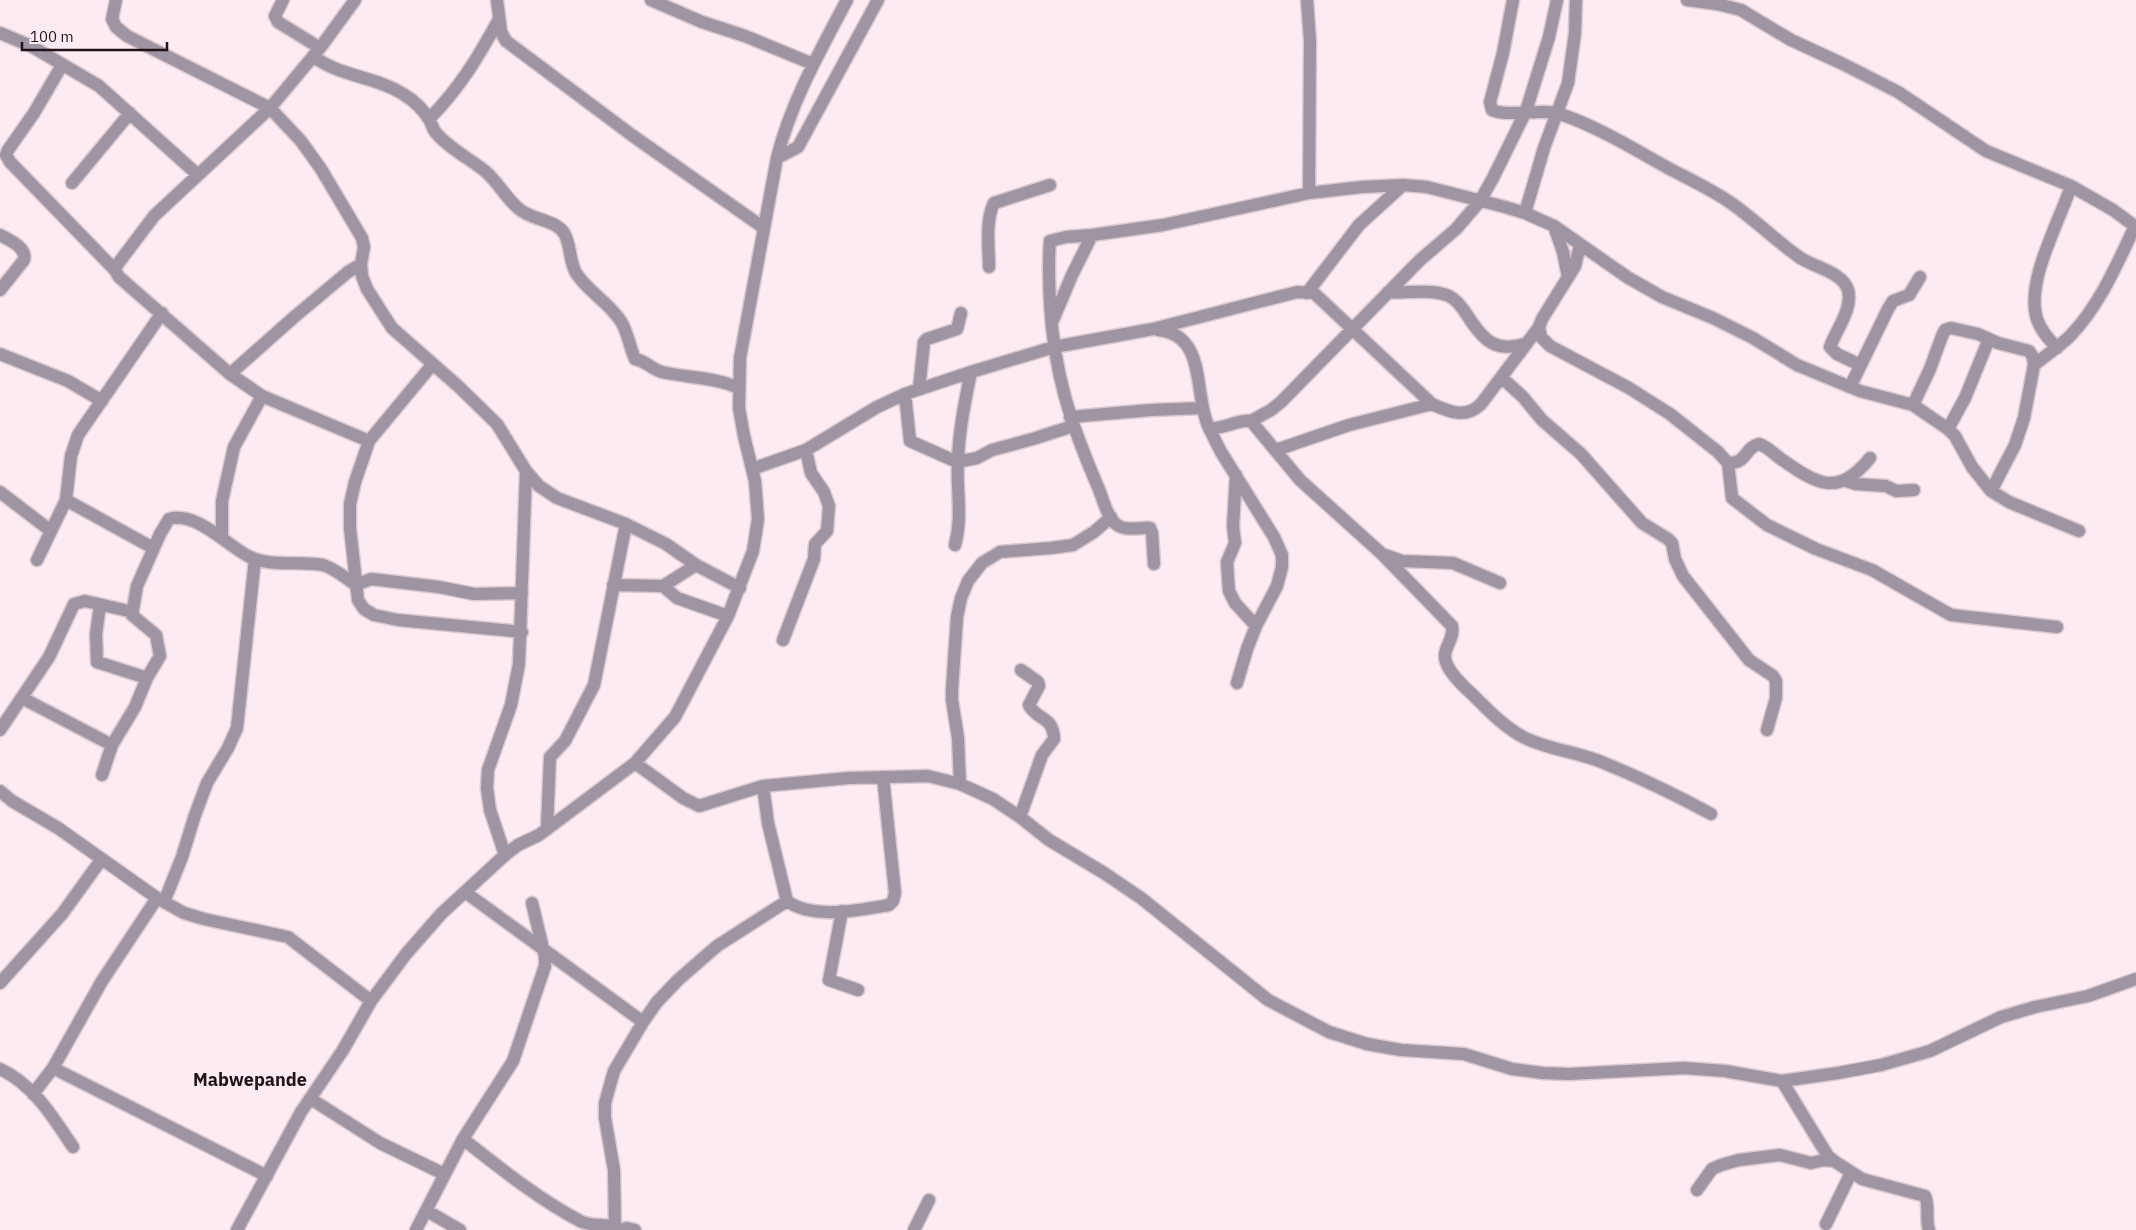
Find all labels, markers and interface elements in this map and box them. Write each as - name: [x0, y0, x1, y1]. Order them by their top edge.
- scale bar: [22, 20, 168, 52]
- text: 100 m: [30, 27, 74, 46]
- district label: Mabwepande: [193, 1068, 307, 1091]

